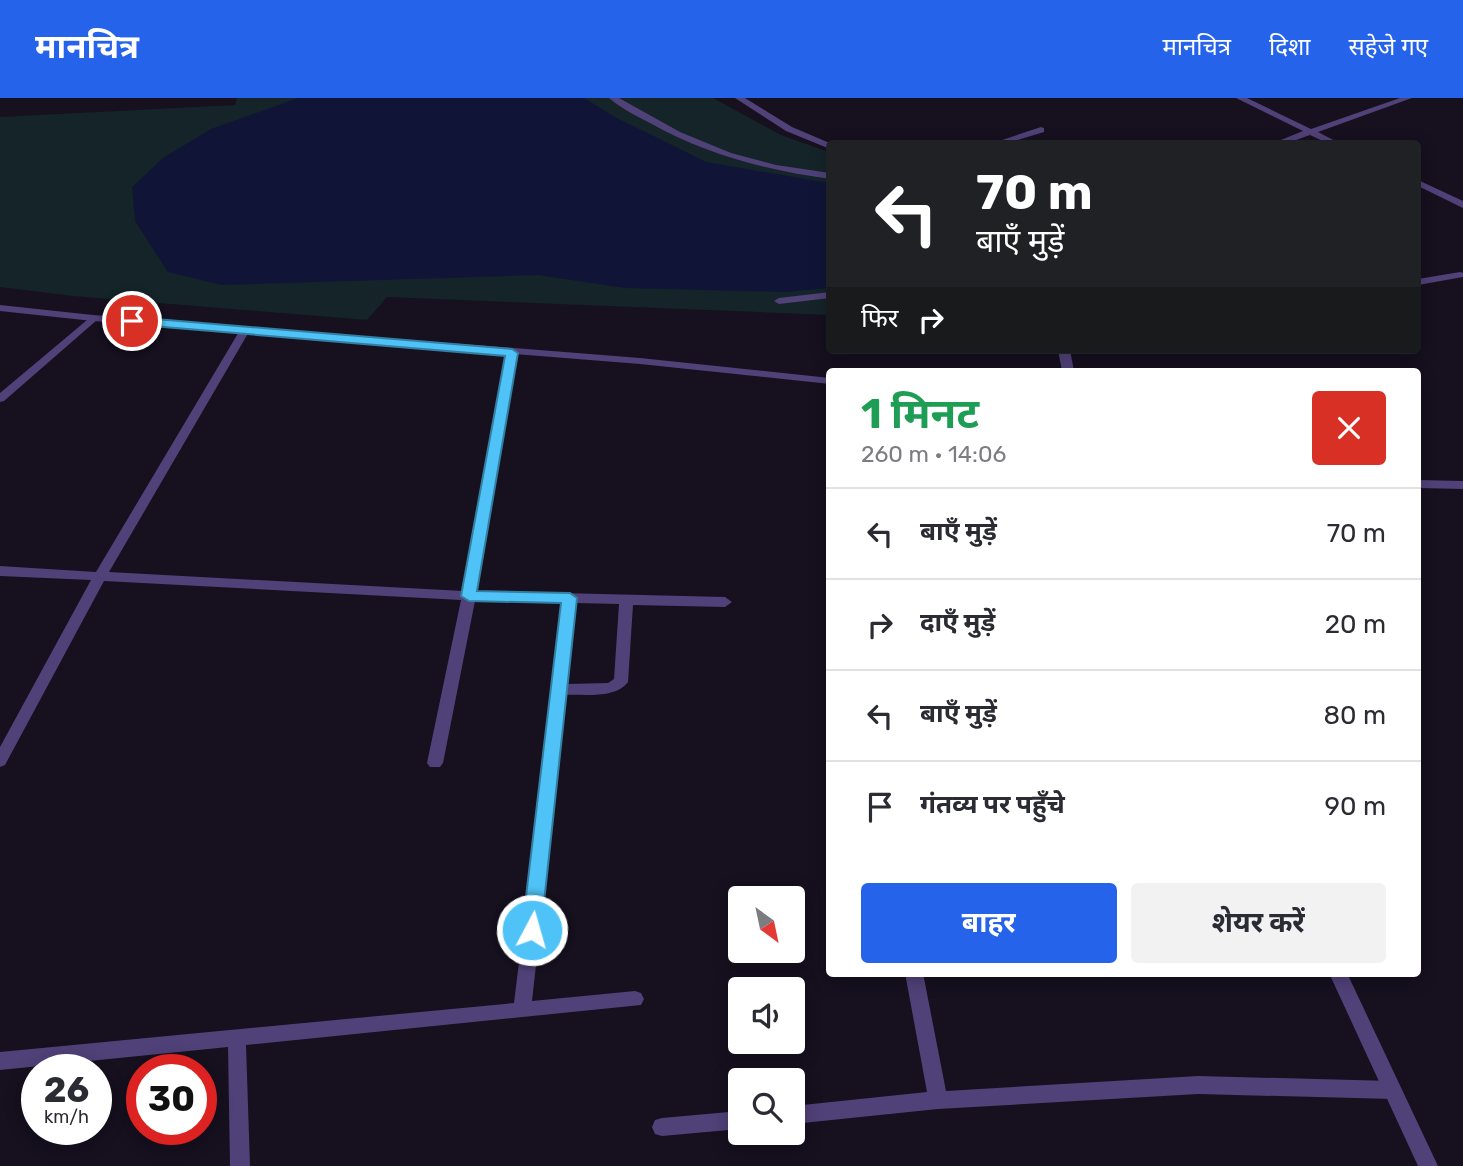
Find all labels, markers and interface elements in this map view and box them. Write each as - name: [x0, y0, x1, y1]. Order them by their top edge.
- text: मानचित्र: [35, 27, 139, 66]
- text: मानचित्र: [1162, 33, 1231, 61]
- text: दिशा: [1269, 33, 1311, 61]
- text: सहेजे गए: [1349, 33, 1428, 61]
- text: 70 m: [976, 163, 1093, 221]
- icon: left: [861, 168, 952, 259]
- text: बाएँ मुड़ें: [976, 222, 1064, 260]
- pin: [102, 291, 162, 351]
- icon: right: [912, 301, 950, 339]
- icon: arrive: [113, 302, 151, 340]
- text: फिर: [861, 303, 898, 334]
- text: 1 मिनट: [861, 389, 979, 439]
- button: close: [1312, 391, 1386, 465]
- text: 260 m · 14:06: [861, 440, 1006, 468]
- icon: left: [861, 515, 899, 553]
- text: बाएँ मुड़ें: [920, 516, 997, 547]
- text: 70 m: [1327, 518, 1386, 549]
- icon: right: [861, 606, 899, 644]
- text: दाएँ मुड़ें: [920, 607, 995, 638]
- text: 20 m: [1325, 609, 1386, 640]
- icon: left: [861, 697, 899, 735]
- text: बाएँ मुड़ें: [920, 698, 997, 729]
- text: 80 m: [1323, 700, 1386, 731]
- icon: arrive: [861, 788, 899, 826]
- text: गंतव्य पर पहुँचे: [920, 789, 1065, 820]
- text: 90 m: [1325, 791, 1386, 822]
- button: बाहर: [861, 883, 1117, 963]
- button: शेयर करें: [1131, 883, 1386, 963]
- north arrow: [728, 886, 805, 962]
- map controls: [728, 886, 805, 1145]
- position arrow: [495, 893, 569, 967]
- button: sound: [728, 977, 805, 1054]
- speed limit sign: 30: [126, 1054, 217, 1145]
- button: search: [728, 1068, 805, 1145]
- text: 26: [44, 1069, 89, 1111]
- text: km/h: [44, 1106, 89, 1128]

